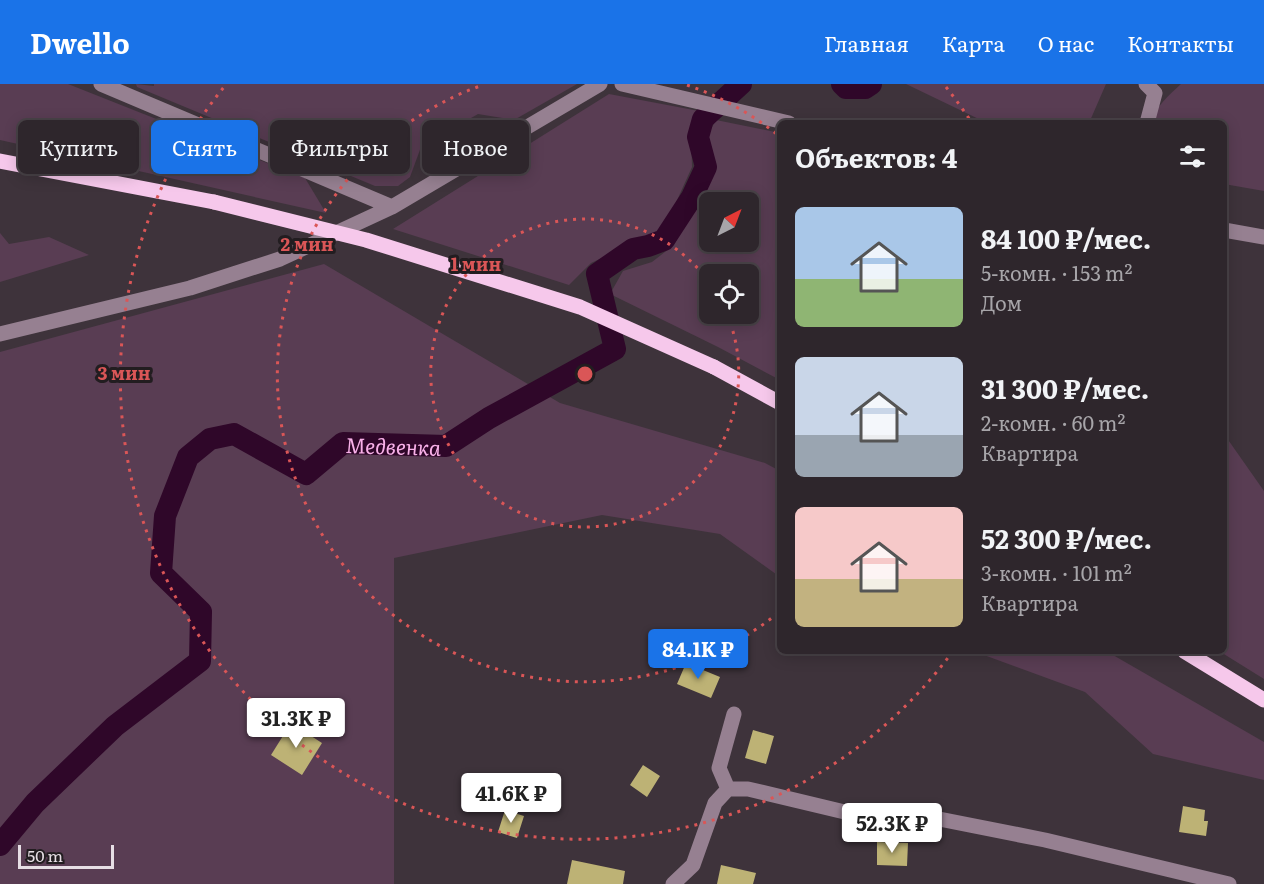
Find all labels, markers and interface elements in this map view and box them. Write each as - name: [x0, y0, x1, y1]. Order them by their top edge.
- text: Dwello: [30, 21, 130, 63]
- text: Главная: [824, 27, 909, 58]
- text: Карта: [942, 27, 1005, 58]
- text: О нас: [1038, 27, 1094, 58]
- text: Контакты: [1127, 27, 1234, 58]
- chip: Купить: [18, 120, 139, 174]
- chip: Снять: [151, 120, 258, 174]
- chip: Фильтры: [270, 120, 410, 174]
- chip: Новое: [422, 120, 529, 174]
- text: Объектов: 4: [795, 137, 957, 176]
- icon: filters: [1176, 140, 1209, 173]
- north arrow: [699, 192, 759, 252]
- map controls: [699, 192, 759, 324]
- text: 84 100 ₽/мес.: [981, 218, 1151, 257]
- text: 2 мин: [281, 230, 334, 257]
- icon: home: [843, 231, 915, 303]
- text: 1 мин: [451, 250, 502, 277]
- text: 5-комн. · 153 m²: [981, 257, 1132, 287]
- button: locate: [699, 264, 759, 324]
- text: Дом: [981, 287, 1022, 317]
- text: 3 мин: [97, 359, 151, 386]
- centre of rings: [575, 364, 595, 384]
- text: 31 300 ₽/мес.: [981, 368, 1149, 407]
- icon: home: [843, 381, 915, 453]
- text: 2-комн. · 60 m²: [981, 407, 1125, 437]
- water label: Медвенка: [345, 428, 442, 461]
- text: Квартира: [981, 437, 1078, 467]
- text: 52 300 ₽/мес.: [981, 518, 1152, 557]
- icon: home: [843, 531, 915, 603]
- text: 3-комн. · 101 m²: [981, 557, 1132, 587]
- text: Квартира: [981, 587, 1078, 617]
- pin: 84.1K ₽: [643, 629, 753, 680]
- text: 84.1K ₽: [662, 633, 734, 663]
- pin: 31.3K ₽: [241, 698, 351, 749]
- text: 31.3K ₽: [261, 702, 331, 732]
- pin: 41.6K ₽: [456, 773, 566, 824]
- text: 41.6K ₽: [475, 777, 547, 807]
- pin: 52.3K ₽: [837, 803, 947, 854]
- text: 52.3K ₽: [856, 807, 928, 837]
- scale bar: [18, 842, 114, 870]
- text: 50 m: [27, 843, 63, 867]

